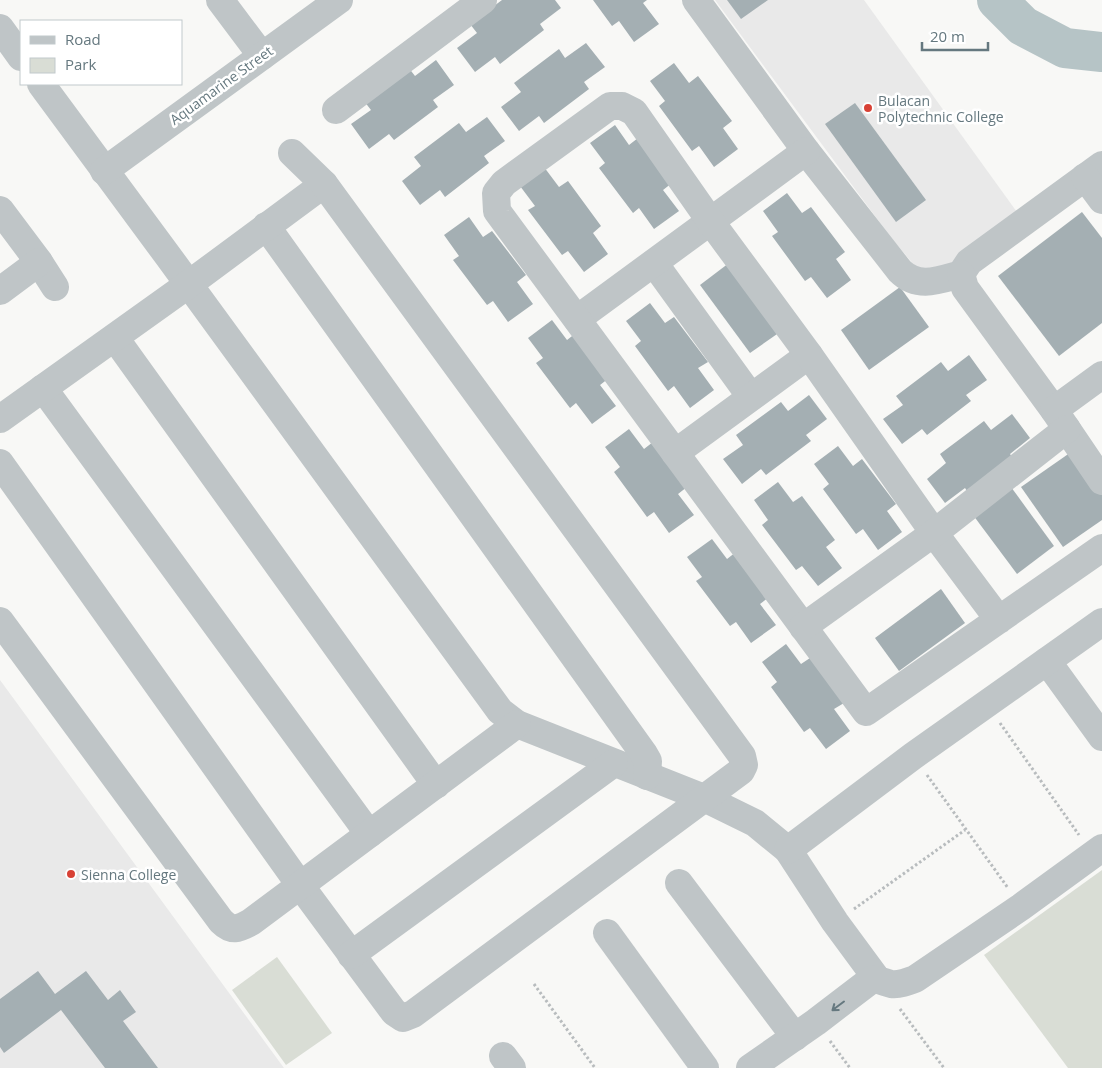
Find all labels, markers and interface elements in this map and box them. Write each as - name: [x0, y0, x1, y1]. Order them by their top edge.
- legend: [20, 20, 182, 85]
- scale bar: [922, 20, 988, 52]
- text: 20 m: [930, 26, 965, 46]
- text: Road: [65, 29, 101, 49]
- street label: Aquamarine Street: [166, 41, 276, 129]
- text: Park: [65, 54, 96, 74]
- place label: Bulacan Polytechnic College: [878, 91, 1004, 126]
- marker: Bulacan Polytechnic College: [862, 102, 874, 114]
- place label: Sienna College: [81, 865, 176, 884]
- marker: Sienna College: [65, 868, 77, 880]
- one-way arrow: [831, 1001, 845, 1011]

